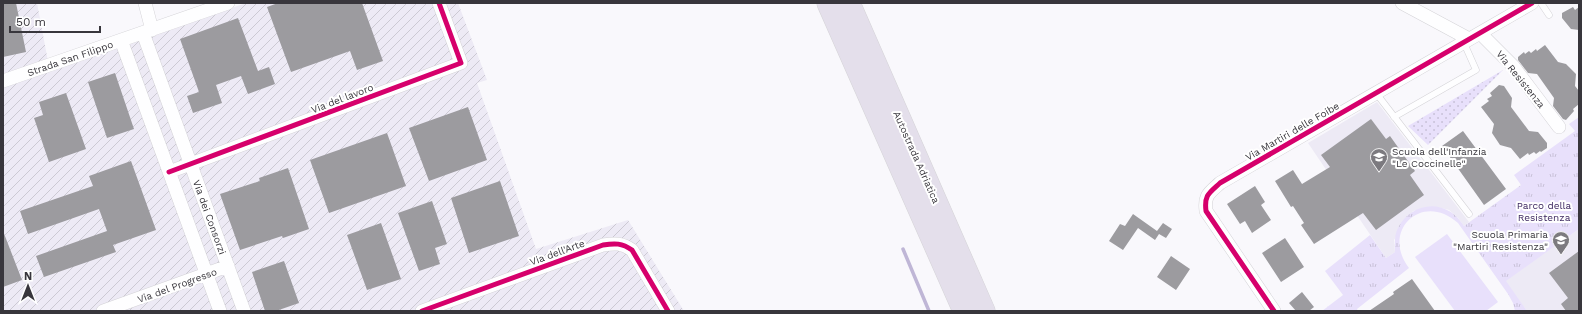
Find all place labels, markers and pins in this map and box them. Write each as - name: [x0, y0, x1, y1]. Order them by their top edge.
- place label: Scuola dell'Infanzia "Le Coccinelle": [1392, 146, 1487, 169]
- school or university icon: Scuola dell'Infanzia "Le Coccinelle": [1369, 147, 1389, 172]
- place label: Scuola Primaria "Martiri Resistenza": [1453, 229, 1548, 252]
- school or university icon: Scuola Primaria "Martiri Resistenza": [1551, 230, 1571, 255]

